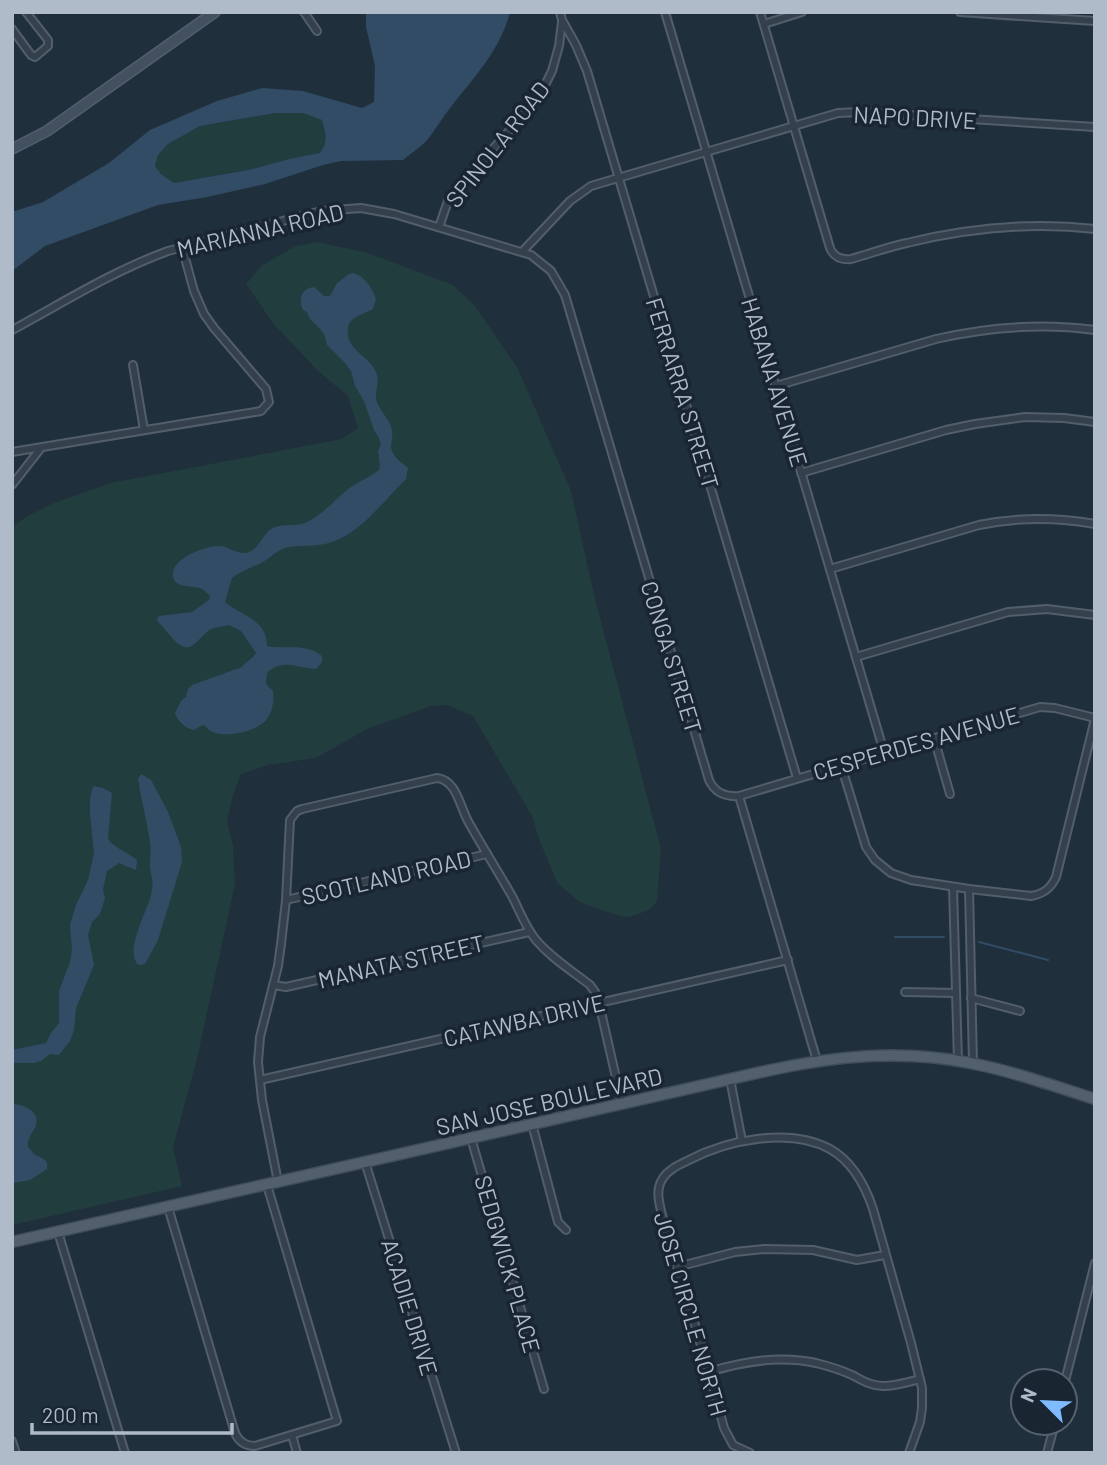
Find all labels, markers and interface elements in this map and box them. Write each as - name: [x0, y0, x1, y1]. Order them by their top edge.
- street label: SPINOLA ROAD: [439, 75, 555, 213]
- street label: NAPO DRIVE: [853, 100, 977, 134]
- street label: MARIANNA ROAD: [174, 197, 346, 263]
- street label: FERRARRA STREET: [641, 294, 725, 492]
- street label: HABANA AVENUE: [736, 294, 814, 470]
- street label: CONGA STREET: [636, 578, 708, 736]
- street label: CESPERDES AVENUE: [810, 700, 1022, 786]
- street label: SCOTLAND ROAD: [298, 844, 474, 910]
- street label: MANATA STREET: [315, 928, 487, 994]
- street label: CATAWBA DRIVE: [441, 988, 607, 1052]
- street label: SAN JOSE BOULEVARD: [433, 1061, 665, 1141]
- street label: SEDGWICK PLACE: [469, 1172, 547, 1356]
- street label: JOSE CIRCLE NORTH: [648, 1209, 734, 1419]
- street label: ACADIE DRIVE: [376, 1235, 444, 1379]
- north arrow: [1009, 1367, 1079, 1437]
- text: N: [1015, 1384, 1041, 1405]
- scale bar: [32, 1392, 231, 1436]
- text: 200 m: [42, 1402, 99, 1427]

